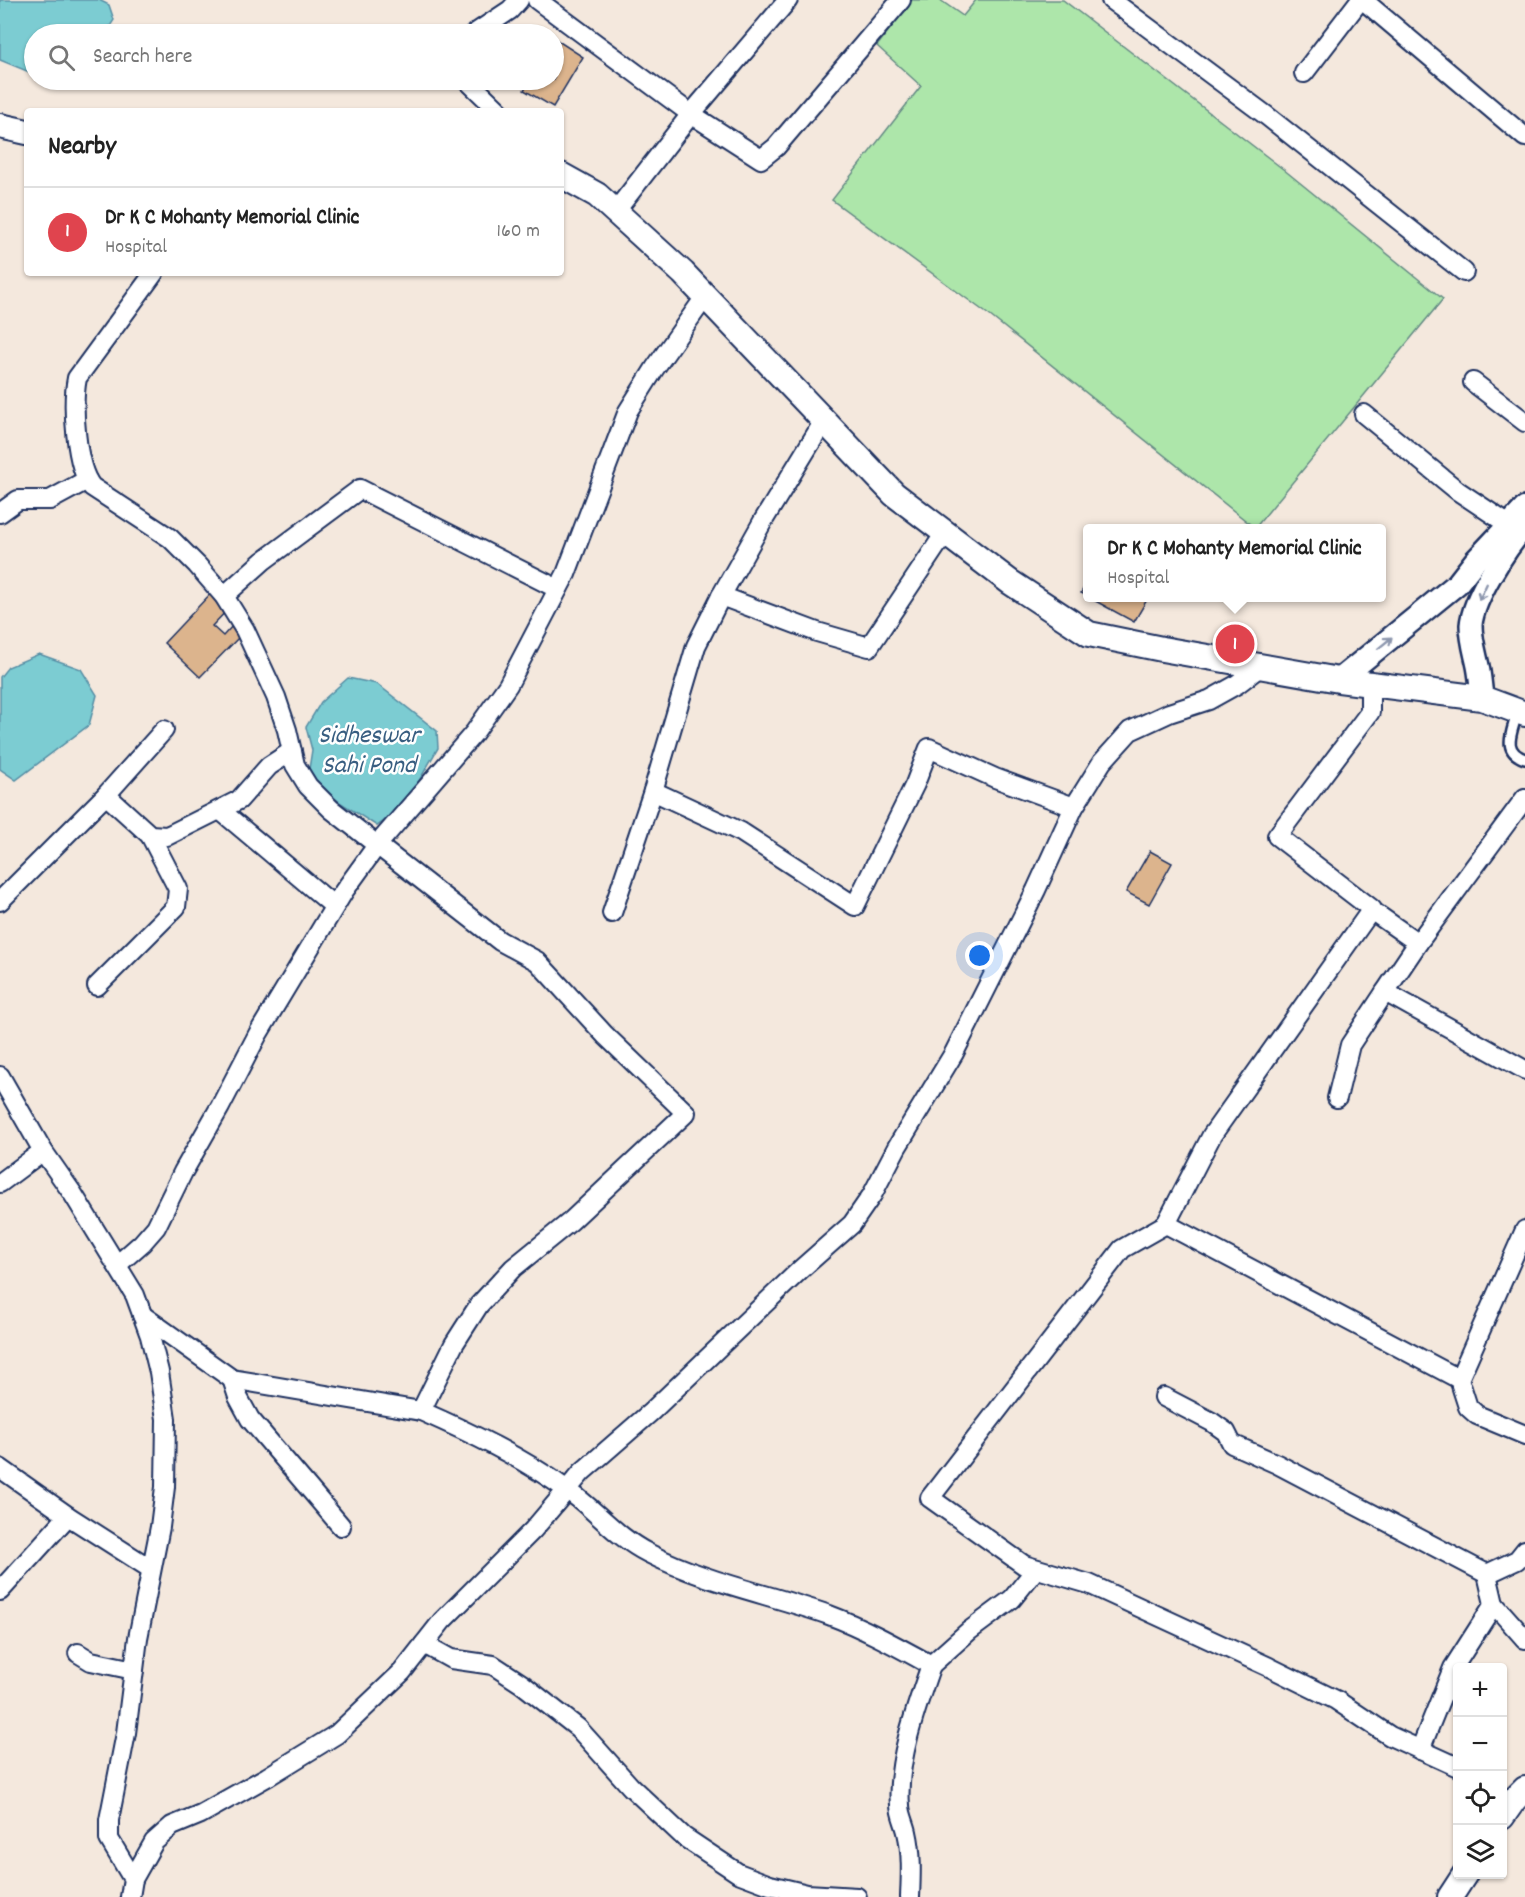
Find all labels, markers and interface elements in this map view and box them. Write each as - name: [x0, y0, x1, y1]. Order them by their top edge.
- search box: [24, 24, 564, 90]
- icon: search: [45, 41, 78, 74]
- text: Search here: [93, 42, 192, 73]
- text: Nearby: [48, 129, 116, 166]
- text: Dr K C Mohanty Memorial Clinic: [105, 203, 359, 234]
- text: 1: [65, 218, 70, 246]
- text: 160 m: [497, 218, 540, 246]
- text: Hospital: [105, 234, 167, 262]
- popup: [1083, 524, 1386, 602]
- text: Dr K C Mohanty Memorial Clinic: [1107, 534, 1362, 565]
- text: Hospital: [1107, 565, 1169, 593]
- one-way arrow: [1477, 582, 1489, 600]
- pin: 1: [1216, 622, 1254, 666]
- one-way arrow: [1376, 637, 1392, 650]
- water label: Sidheswar Sahi Pond: [318, 718, 423, 785]
- your location: [965, 941, 994, 970]
- map controls: [1453, 1663, 1507, 1879]
- button: +: [1453, 1663, 1507, 1717]
- button: −: [1453, 1717, 1507, 1771]
- button: locate: [1453, 1771, 1507, 1825]
- button: layers: [1453, 1825, 1507, 1879]

